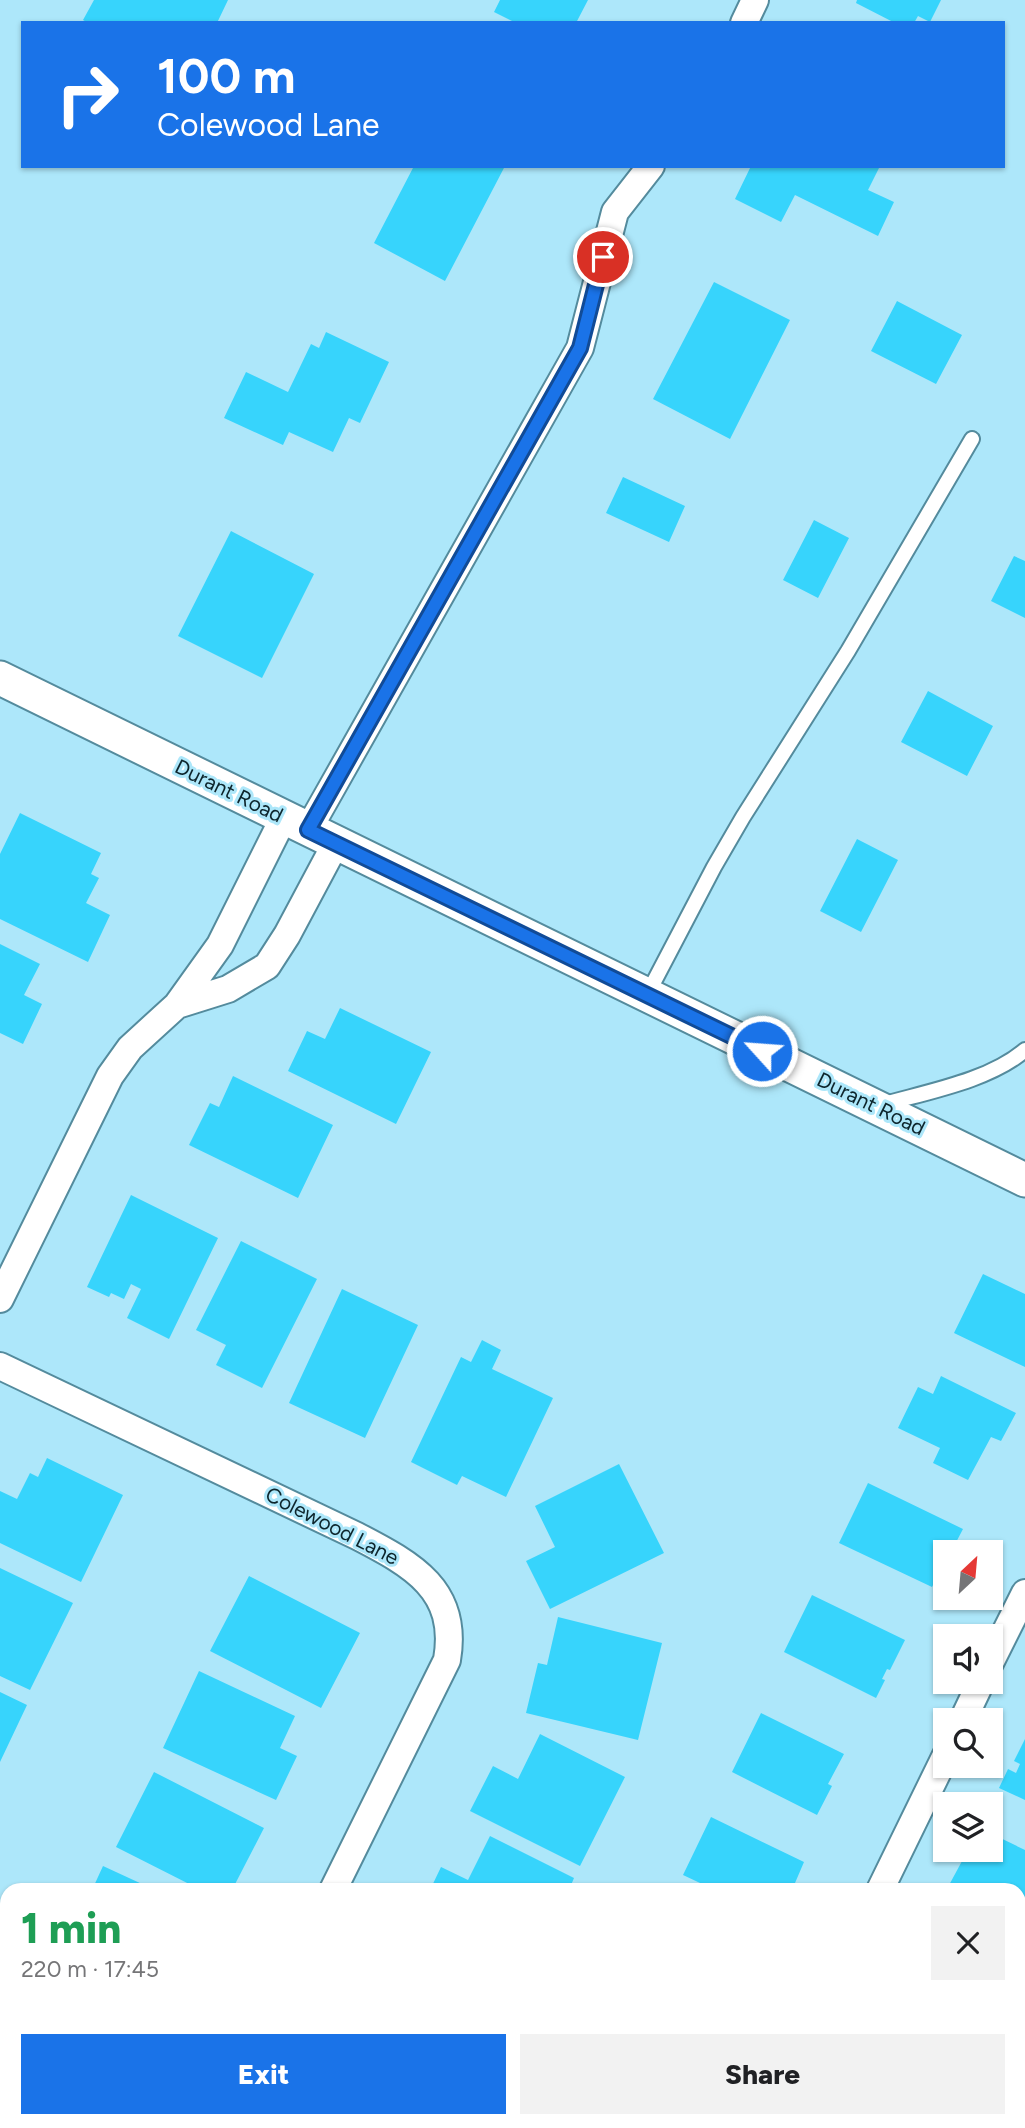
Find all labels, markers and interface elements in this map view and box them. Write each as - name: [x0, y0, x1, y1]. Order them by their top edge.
- text: 100 m: [157, 46, 296, 105]
- icon: right: [42, 49, 133, 140]
- text: Colewood Lane: [157, 106, 380, 144]
- pin: [573, 227, 633, 287]
- icon: arrive: [584, 238, 622, 276]
- street label: Durant Road: [171, 754, 287, 827]
- position arrow: [725, 1014, 799, 1088]
- street label: Durant Road: [813, 1067, 929, 1140]
- street label: Colewood Lane: [262, 1481, 403, 1570]
- north arrow: [933, 1540, 1003, 1610]
- map controls: [933, 1540, 1003, 1862]
- button: sound: [933, 1624, 1003, 1694]
- button: search: [933, 1708, 1003, 1778]
- button: layers: [933, 1792, 1003, 1862]
- text: 1 min: [21, 1903, 121, 1954]
- button: close: [931, 1906, 1005, 1980]
- text: 220 m · 17:45: [21, 1955, 159, 1983]
- button: Exit: [21, 2034, 506, 2114]
- button: Share: [520, 2034, 1005, 2114]

